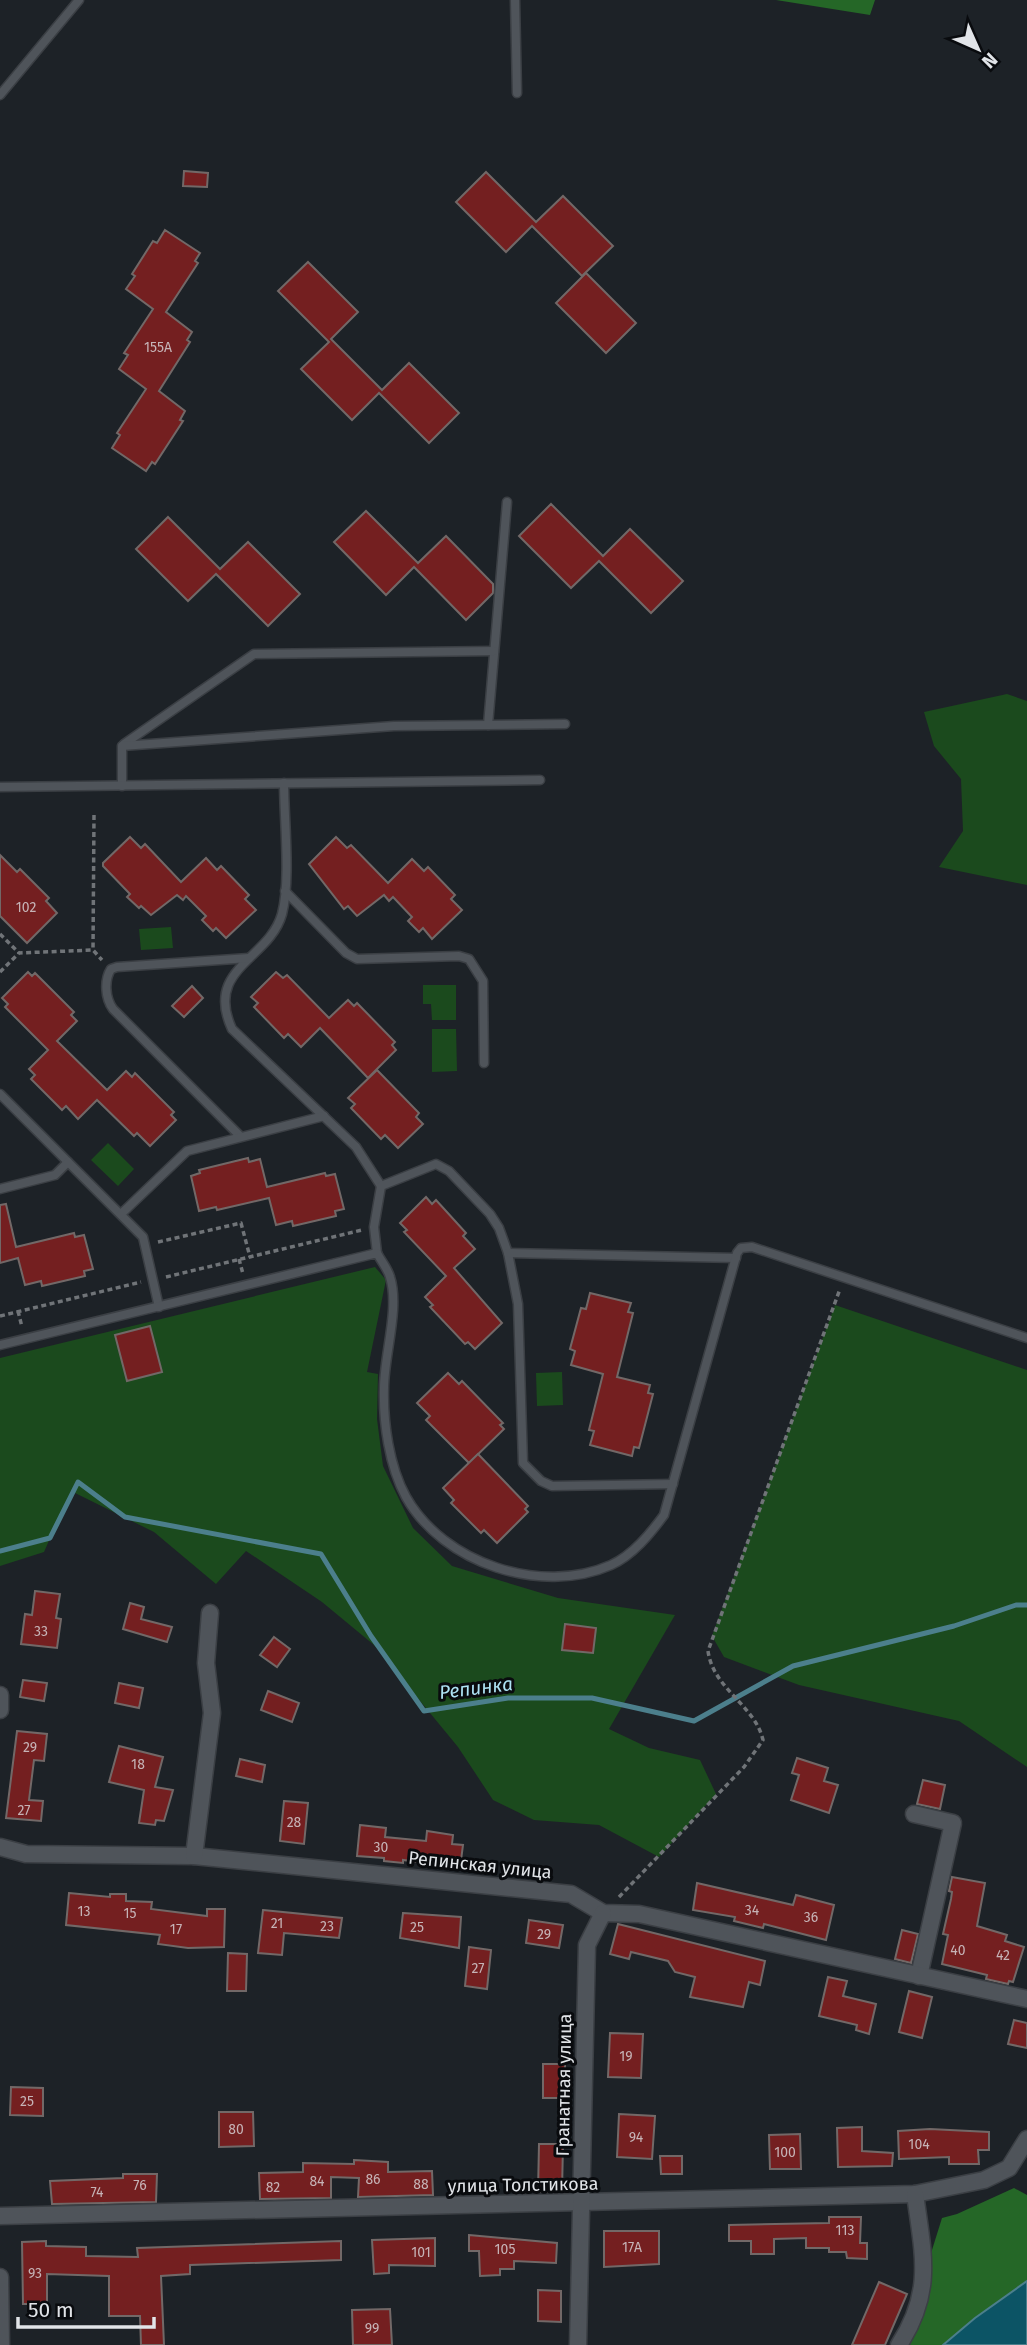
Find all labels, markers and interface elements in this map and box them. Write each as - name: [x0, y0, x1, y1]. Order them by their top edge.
- north arrow: [943, 14, 1013, 84]
- text: N: [977, 48, 1002, 73]
- house number: 155А: [144, 339, 172, 356]
- house number: 102: [16, 899, 36, 916]
- house number: 33: [34, 1623, 48, 1640]
- water label: Репинка: [438, 1672, 514, 1704]
- house number: 29: [23, 1739, 37, 1756]
- house number: 18: [131, 1756, 145, 1773]
- house number: 27: [17, 1802, 31, 1819]
- house number: 28: [287, 1814, 302, 1831]
- house number: 30: [374, 1839, 389, 1856]
- street label: Репинская улица: [407, 1847, 553, 1883]
- house number: 34: [745, 1902, 760, 1919]
- house number: 13: [77, 1903, 91, 1920]
- house number: 15: [123, 1905, 137, 1922]
- house number: 36: [804, 1909, 818, 1926]
- house number: 21: [271, 1915, 283, 1932]
- house number: 23: [320, 1918, 334, 1935]
- house number: 25: [410, 1919, 424, 1936]
- house number: 17: [170, 1921, 182, 1938]
- house number: 29: [537, 1926, 551, 1943]
- house number: 40: [950, 1942, 966, 1959]
- house number: 42: [996, 1947, 1010, 1964]
- house number: 27: [471, 1960, 485, 1977]
- street label: Гранатная улица: [552, 2013, 576, 2157]
- house number: 19: [619, 2048, 633, 2065]
- house number: 25: [20, 2093, 34, 2110]
- house number: 80: [228, 2121, 244, 2138]
- house number: 94: [629, 2129, 644, 2146]
- house number: 104: [908, 2136, 930, 2153]
- house number: 100: [774, 2144, 796, 2161]
- house number: 86: [365, 2171, 381, 2188]
- house number: 84: [309, 2173, 325, 2190]
- street label: улица Толстикова: [447, 2173, 599, 2197]
- house number: 88: [413, 2176, 429, 2193]
- house number: 76: [133, 2177, 147, 2194]
- house number: 82: [266, 2179, 280, 2196]
- house number: 74: [90, 2184, 104, 2201]
- house number: 113: [836, 2222, 854, 2239]
- house number: 17А: [622, 2239, 642, 2256]
- house number: 105: [495, 2241, 515, 2258]
- house number: 101: [411, 2244, 431, 2261]
- house number: 93: [28, 2265, 42, 2282]
- scale bar: [18, 2286, 154, 2330]
- text: 50 m: [28, 2297, 74, 2323]
- house number: 99: [365, 2320, 379, 2337]

